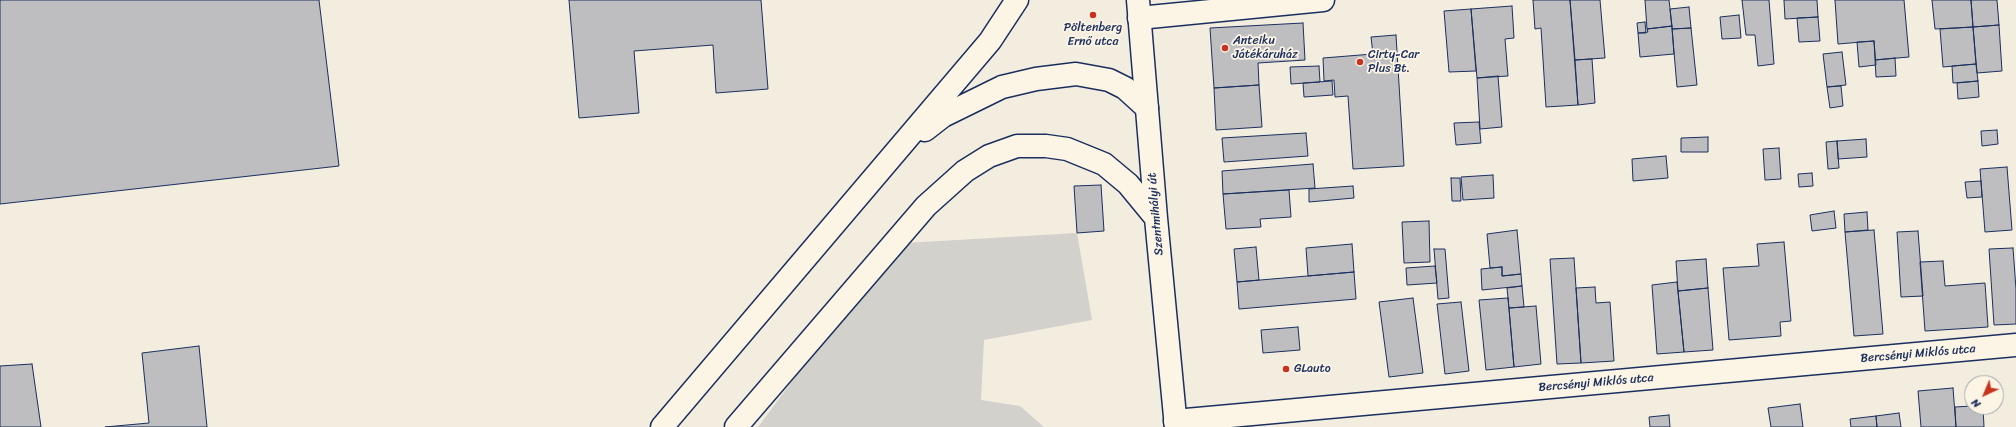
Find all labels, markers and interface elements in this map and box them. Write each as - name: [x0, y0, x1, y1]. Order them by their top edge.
- marker: Pöltenberg Ernő utca: [1088, 10, 1098, 20]
- place label: Pöltenberg Ernő utca: [1064, 21, 1122, 49]
- place label: Anteiku Játékáruház: [1233, 34, 1298, 62]
- marker: Anteiku Játékáruház: [1220, 43, 1230, 53]
- place label: Cirty-Car Plus Bt.: [1368, 48, 1419, 76]
- marker: Cirty-Car Plus Bt.: [1355, 57, 1365, 67]
- street label: Szentmihályi út: [1145, 172, 1167, 256]
- street label: Bercsényi Miklós utca: [1860, 342, 1976, 366]
- place label: GLauto: [1294, 362, 1331, 376]
- marker: GLauto: [1281, 364, 1291, 374]
- street label: Bercsényi Miklós utca: [1538, 371, 1654, 395]
- north arrow: [1964, 375, 2004, 415]
- text: N: [1967, 394, 1985, 413]

